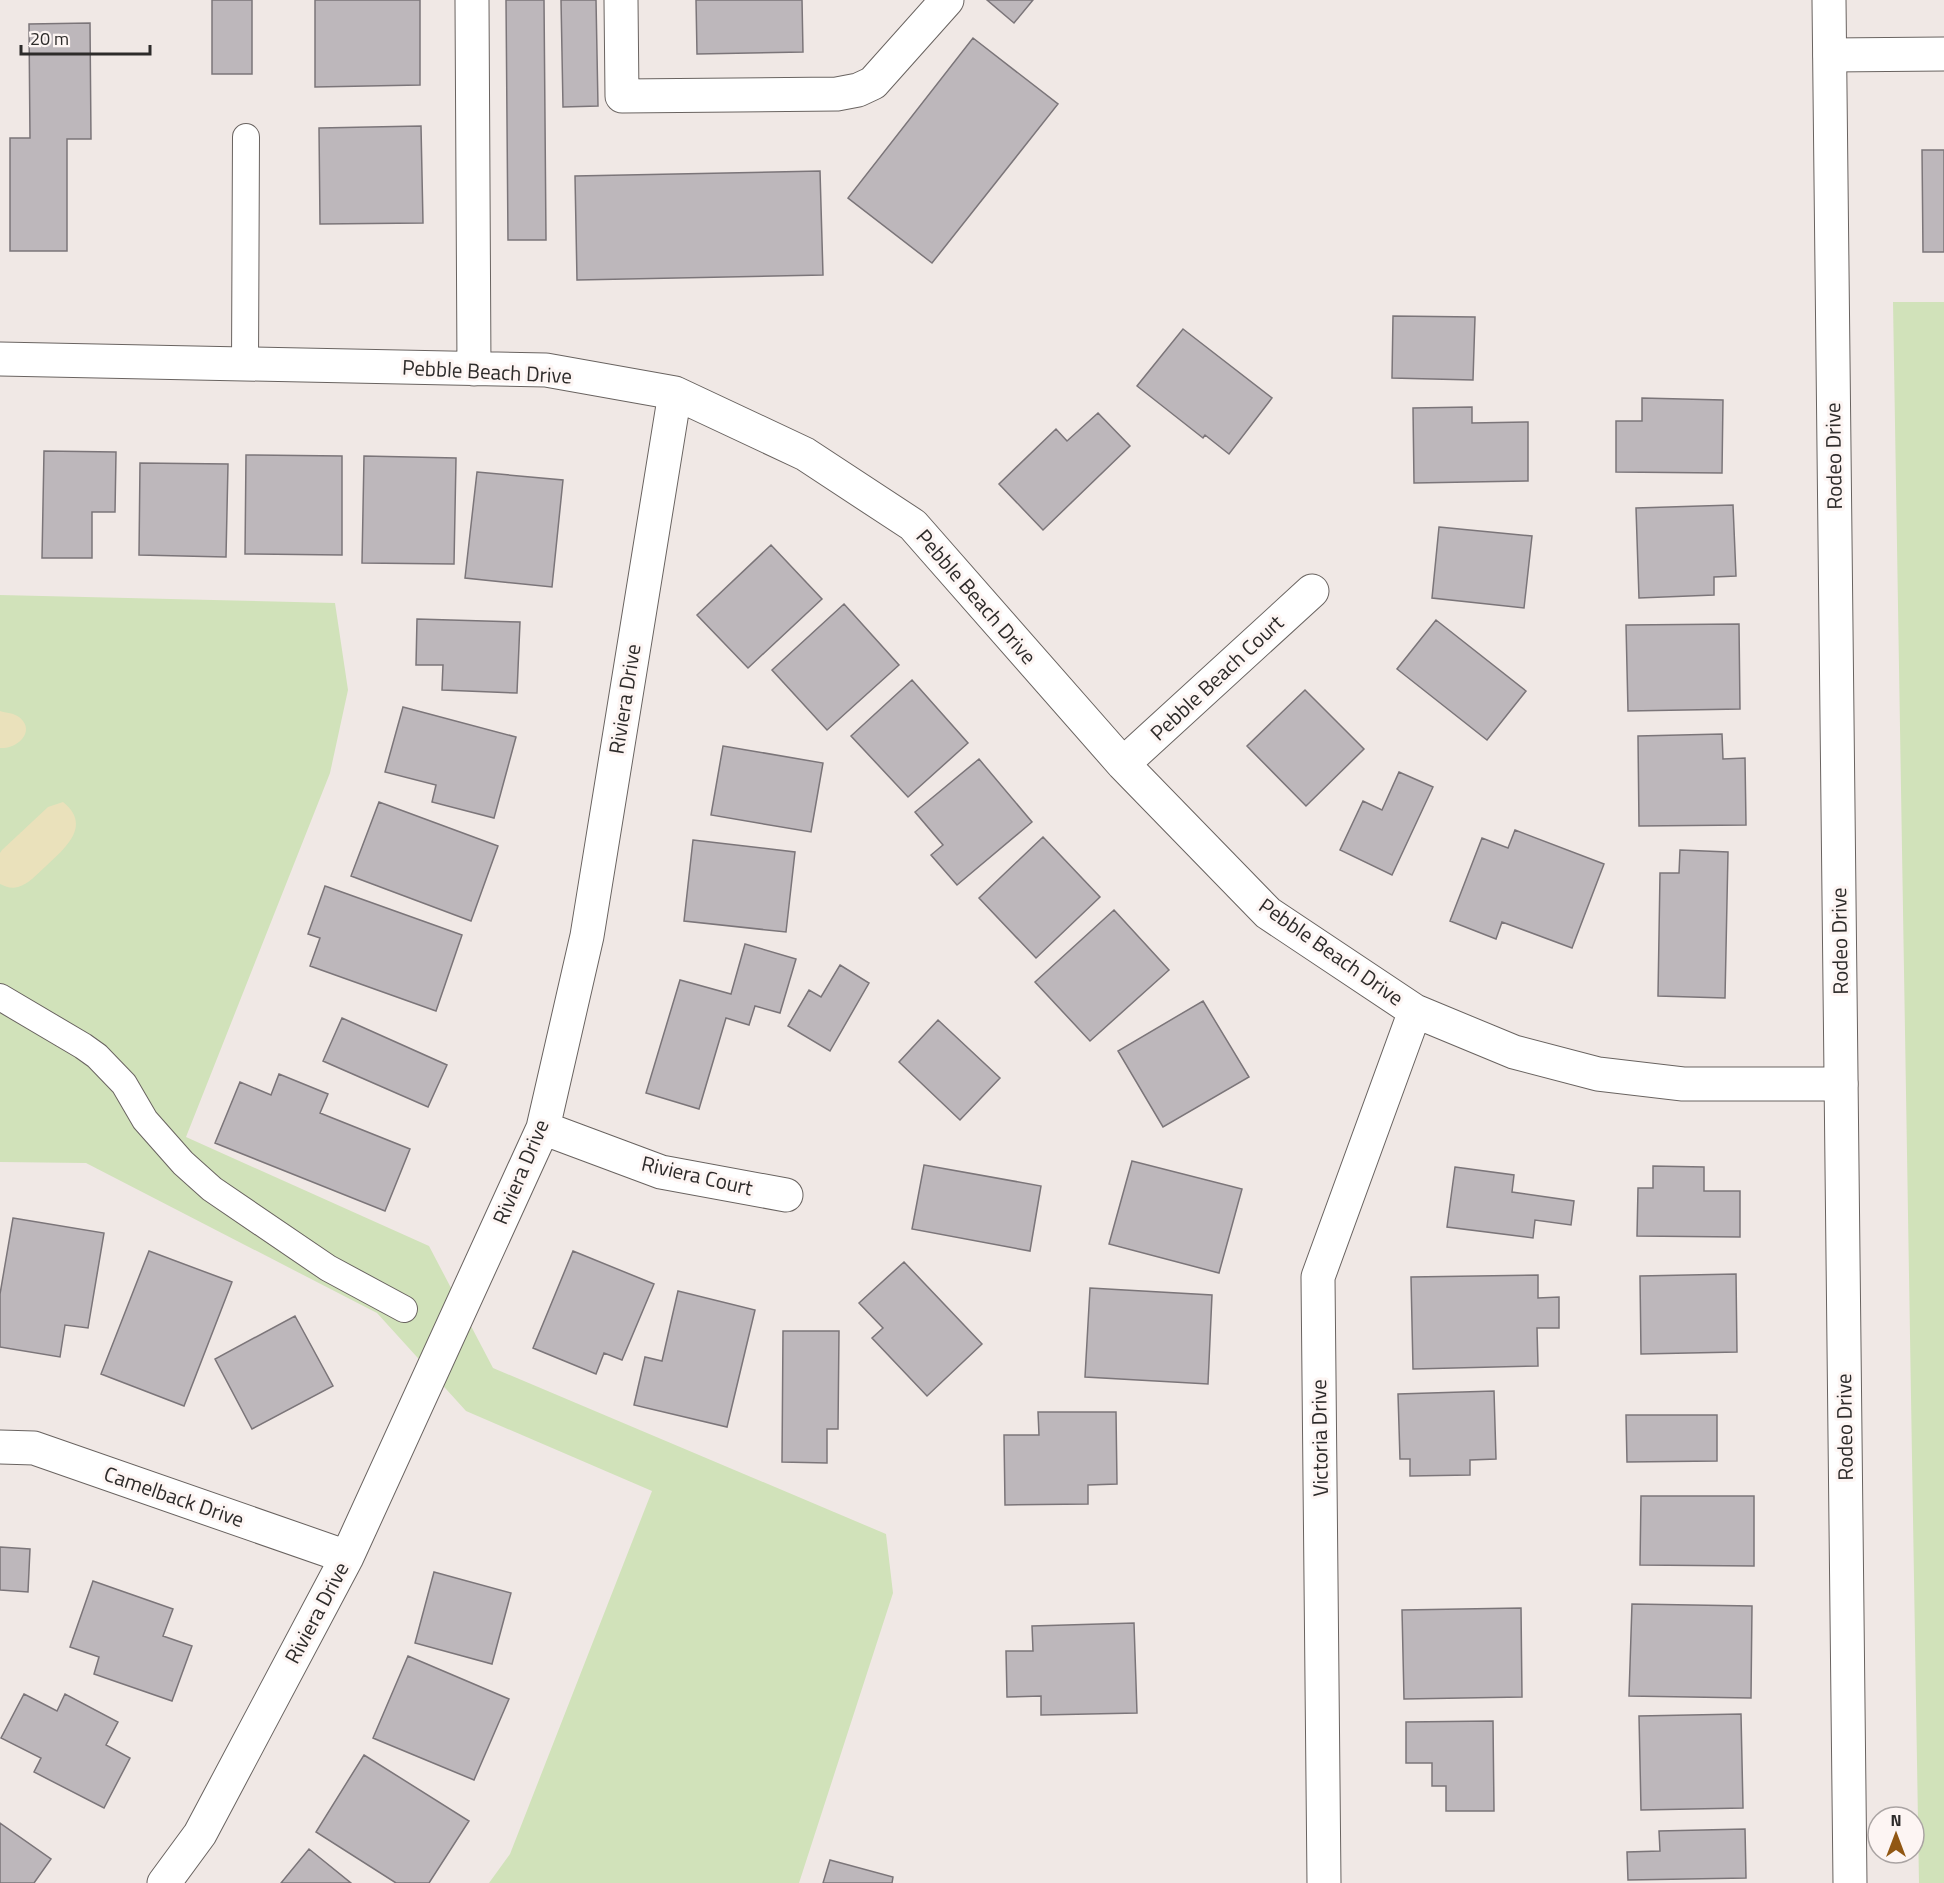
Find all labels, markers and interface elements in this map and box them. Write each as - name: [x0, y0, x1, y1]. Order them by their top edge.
- scale bar: [21, 18, 150, 56]
- text: 20 m: [30, 25, 69, 52]
- street label: Pebble Beach Drive: [401, 351, 573, 391]
- street label: Rodeo Drive: [1816, 402, 1850, 510]
- street label: Pebble Beach Drive: [909, 522, 1045, 671]
- street label: Pebble Beach Court: [1142, 606, 1291, 748]
- street label: Riviera Drive: [600, 641, 649, 756]
- street label: Rodeo Drive: [1822, 887, 1856, 995]
- street label: Pebble Beach Drive: [1253, 889, 1410, 1013]
- street label: Riviera Drive: [484, 1114, 557, 1229]
- street label: Riviera Court: [638, 1147, 757, 1204]
- street label: Rodeo Drive: [1827, 1373, 1861, 1481]
- street label: Victoria Drive: [1302, 1379, 1336, 1497]
- street label: Camelback Drive: [100, 1457, 249, 1535]
- street label: Riviera Drive: [276, 1556, 356, 1669]
- north arrow: [1866, 1805, 1926, 1865]
- text: N: [1890, 1808, 1902, 1832]

